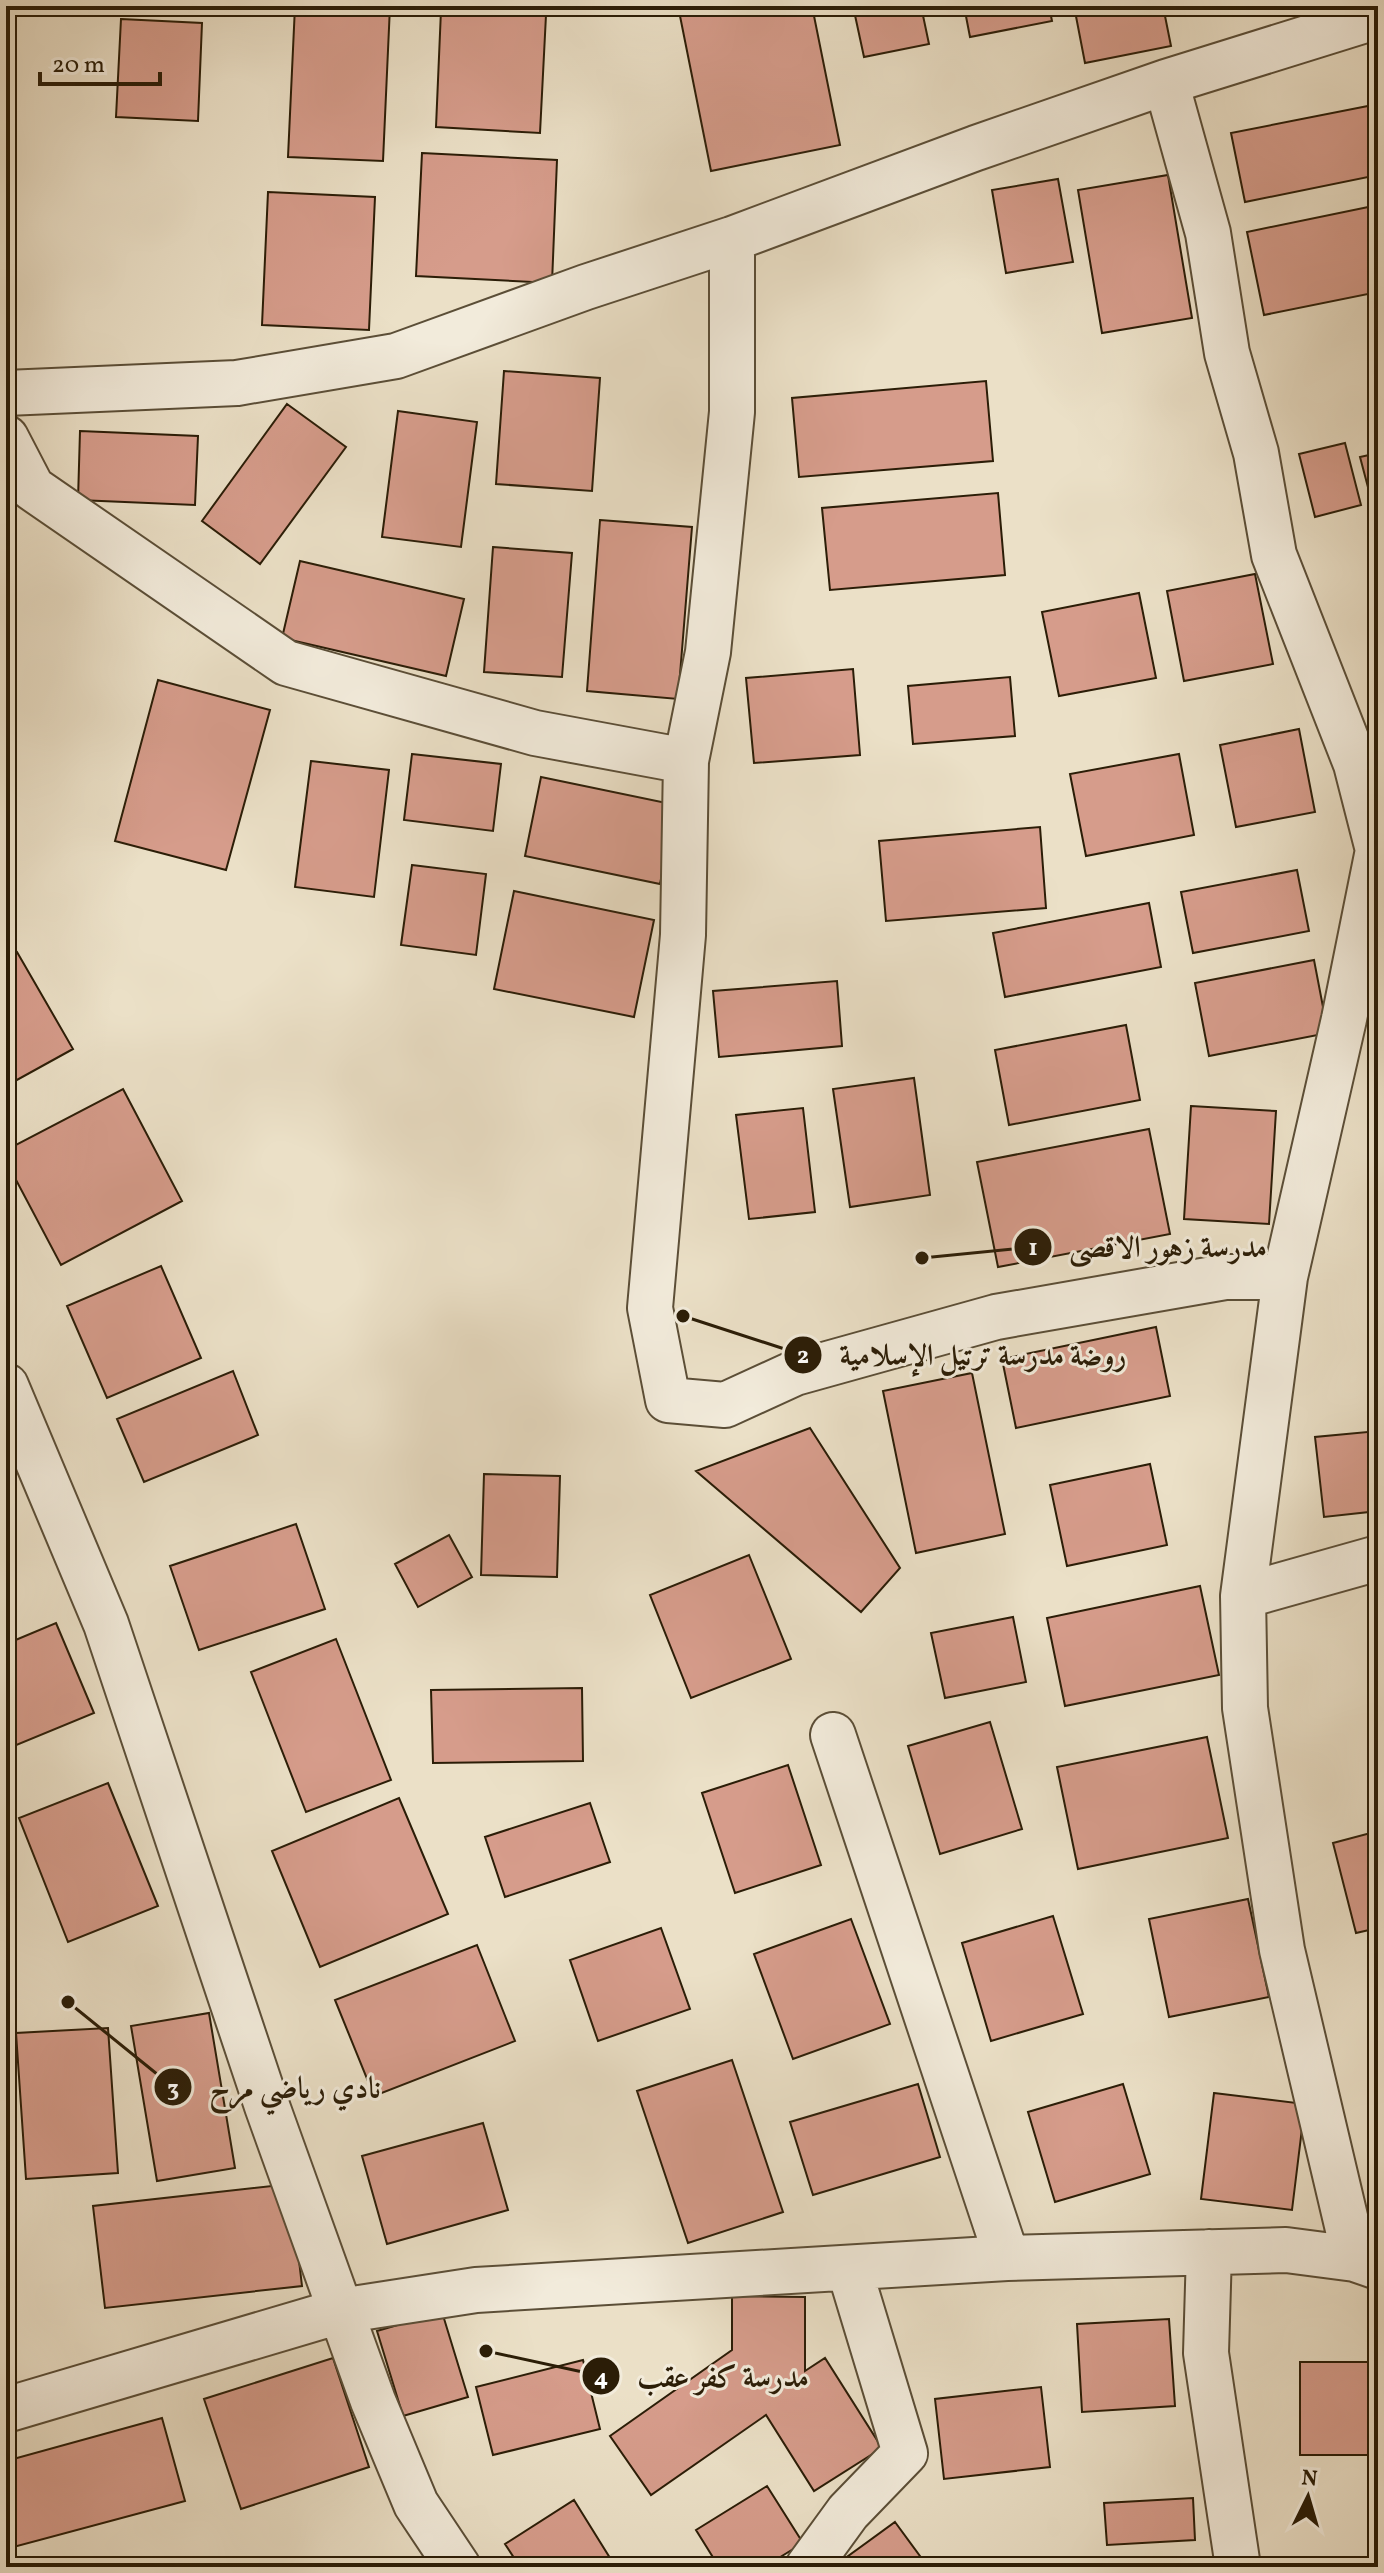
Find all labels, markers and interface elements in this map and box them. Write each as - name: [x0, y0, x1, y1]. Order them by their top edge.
- scale bar: [40, 36, 160, 86]
- text: 20 m: [52, 49, 105, 83]
- callout: مدرسة زهور الاقصى: [1013, 1220, 1283, 1274]
- text: مدرسة زهور الاقصى: [1069, 1228, 1267, 1270]
- text: 1: [1028, 1232, 1038, 1266]
- callout: روضة مدرسة ترتيل الإسلامية: [783, 1328, 1142, 1382]
- text: روضة مدرسة ترتيل الإسلامية: [840, 1336, 1126, 1378]
- text: 2: [797, 1340, 809, 1374]
- callout: نادي رياضي مرح: [153, 2060, 396, 2114]
- text: نادي رياضي مرح: [209, 2069, 381, 2116]
- text: 3: [167, 2073, 179, 2107]
- callout: مدرسة كفر عقب: [581, 2349, 825, 2403]
- text: مدرسة كفر عقب: [637, 2358, 809, 2400]
- text: 4: [594, 2362, 608, 2396]
- north arrow: [1268, 2457, 1348, 2537]
- text: N: [1300, 2463, 1319, 2496]

